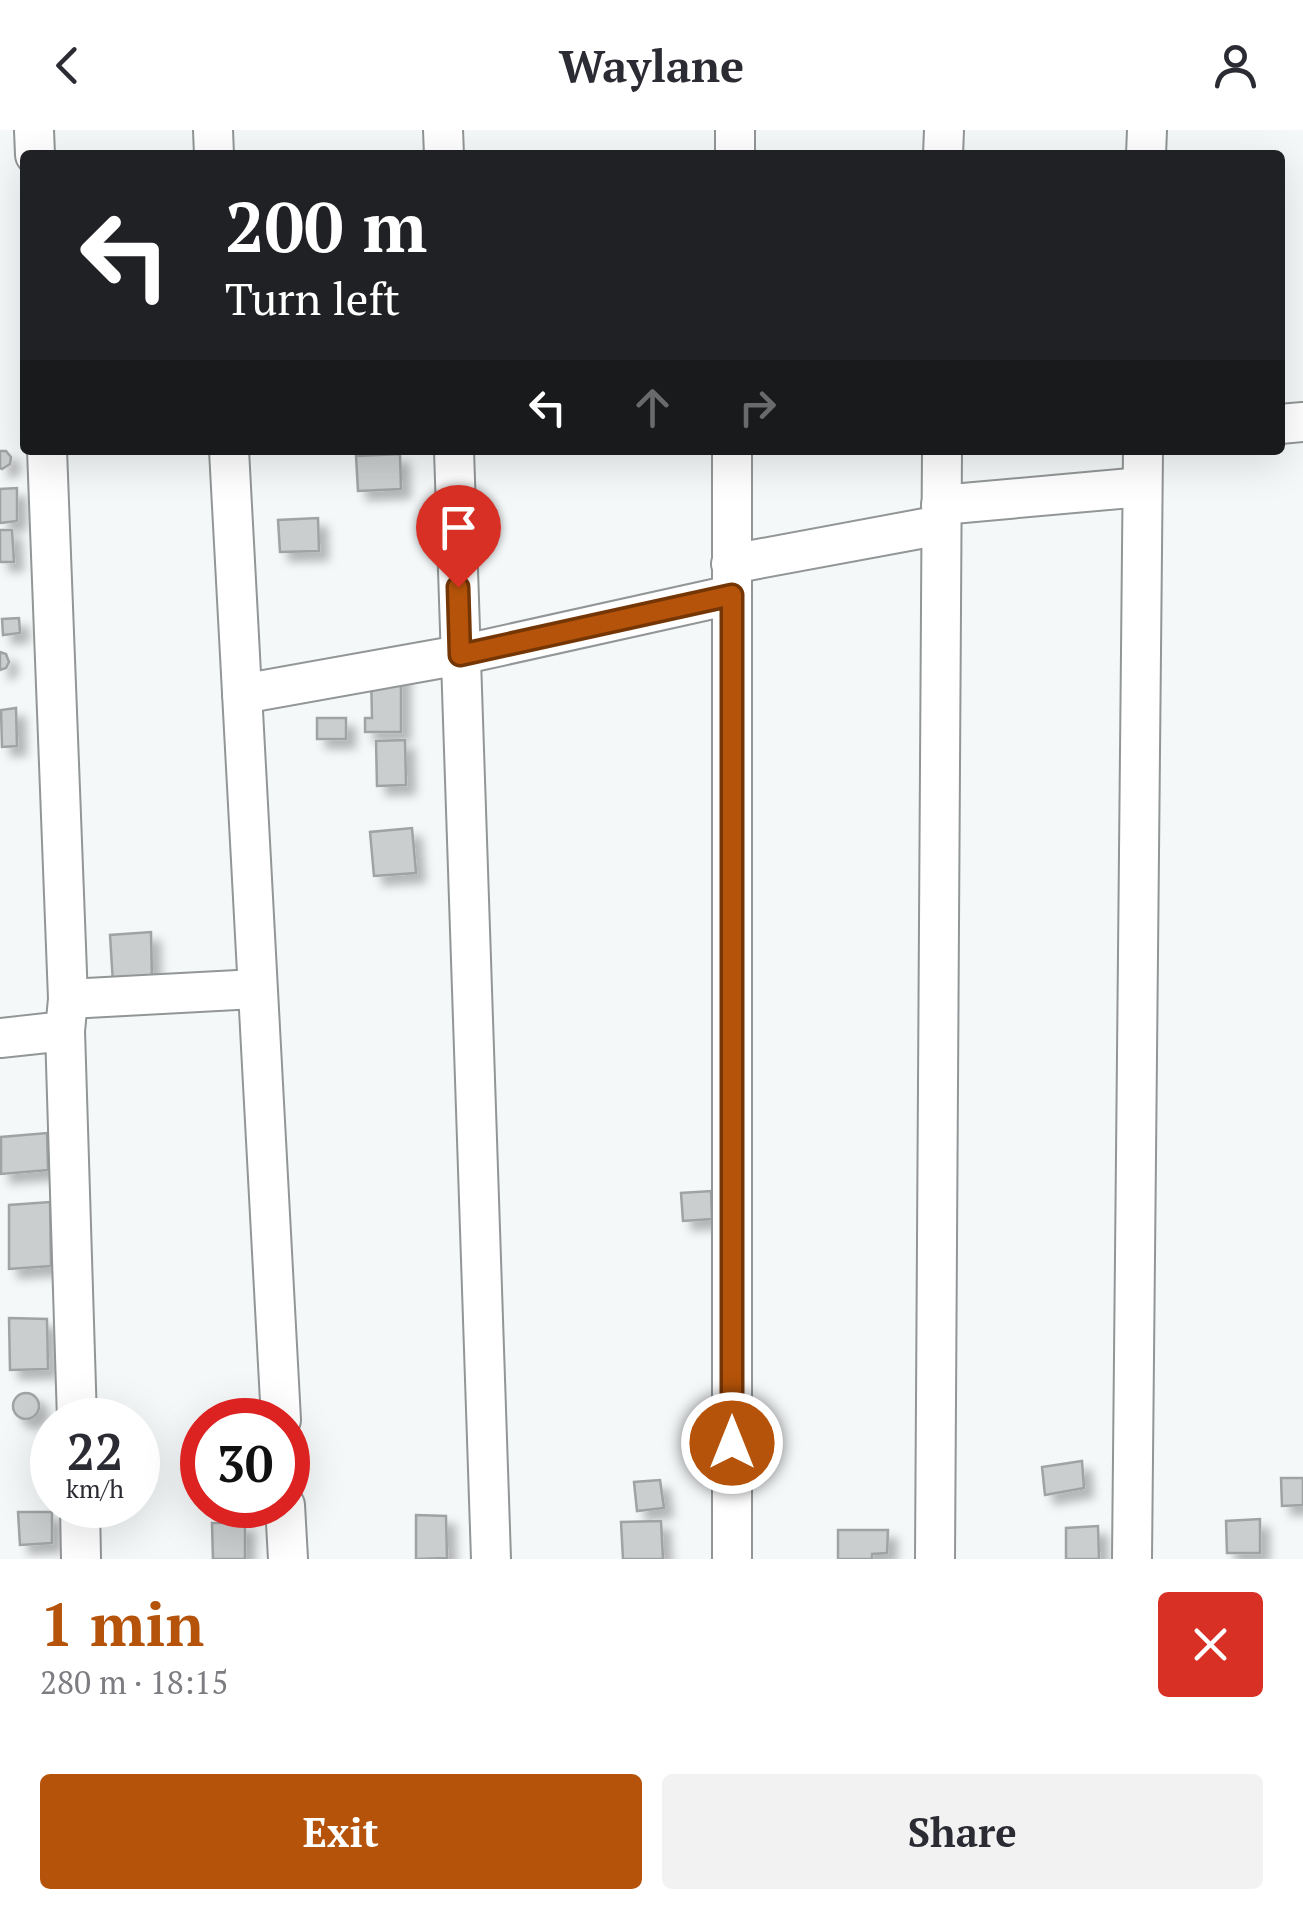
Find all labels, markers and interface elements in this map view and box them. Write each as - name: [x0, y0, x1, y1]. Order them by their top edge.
- text: Waylane: [559, 35, 744, 95]
- icon: back: [40, 38, 95, 93]
- icon: person: [1208, 38, 1263, 93]
- text: 200 m: [225, 179, 427, 272]
- icon: left: [60, 190, 190, 320]
- text: Turn left: [225, 268, 400, 328]
- icon: left: [520, 380, 575, 435]
- icon: ahead: [625, 380, 680, 435]
- icon: right: [730, 380, 785, 435]
- pin: [416, 485, 501, 588]
- icon: arrive: [431, 500, 486, 555]
- position arrow: [680, 1391, 784, 1495]
- speed limit sign: 30: [180, 1398, 310, 1528]
- text: 22: [67, 1418, 123, 1484]
- text: km/h: [66, 1472, 124, 1505]
- text: 1 min: [40, 1584, 204, 1663]
- button: close: [1158, 1592, 1263, 1697]
- text: 280 m · 18:15: [40, 1661, 228, 1703]
- button: Exit: [40, 1774, 642, 1889]
- button: Share: [662, 1774, 1263, 1889]

